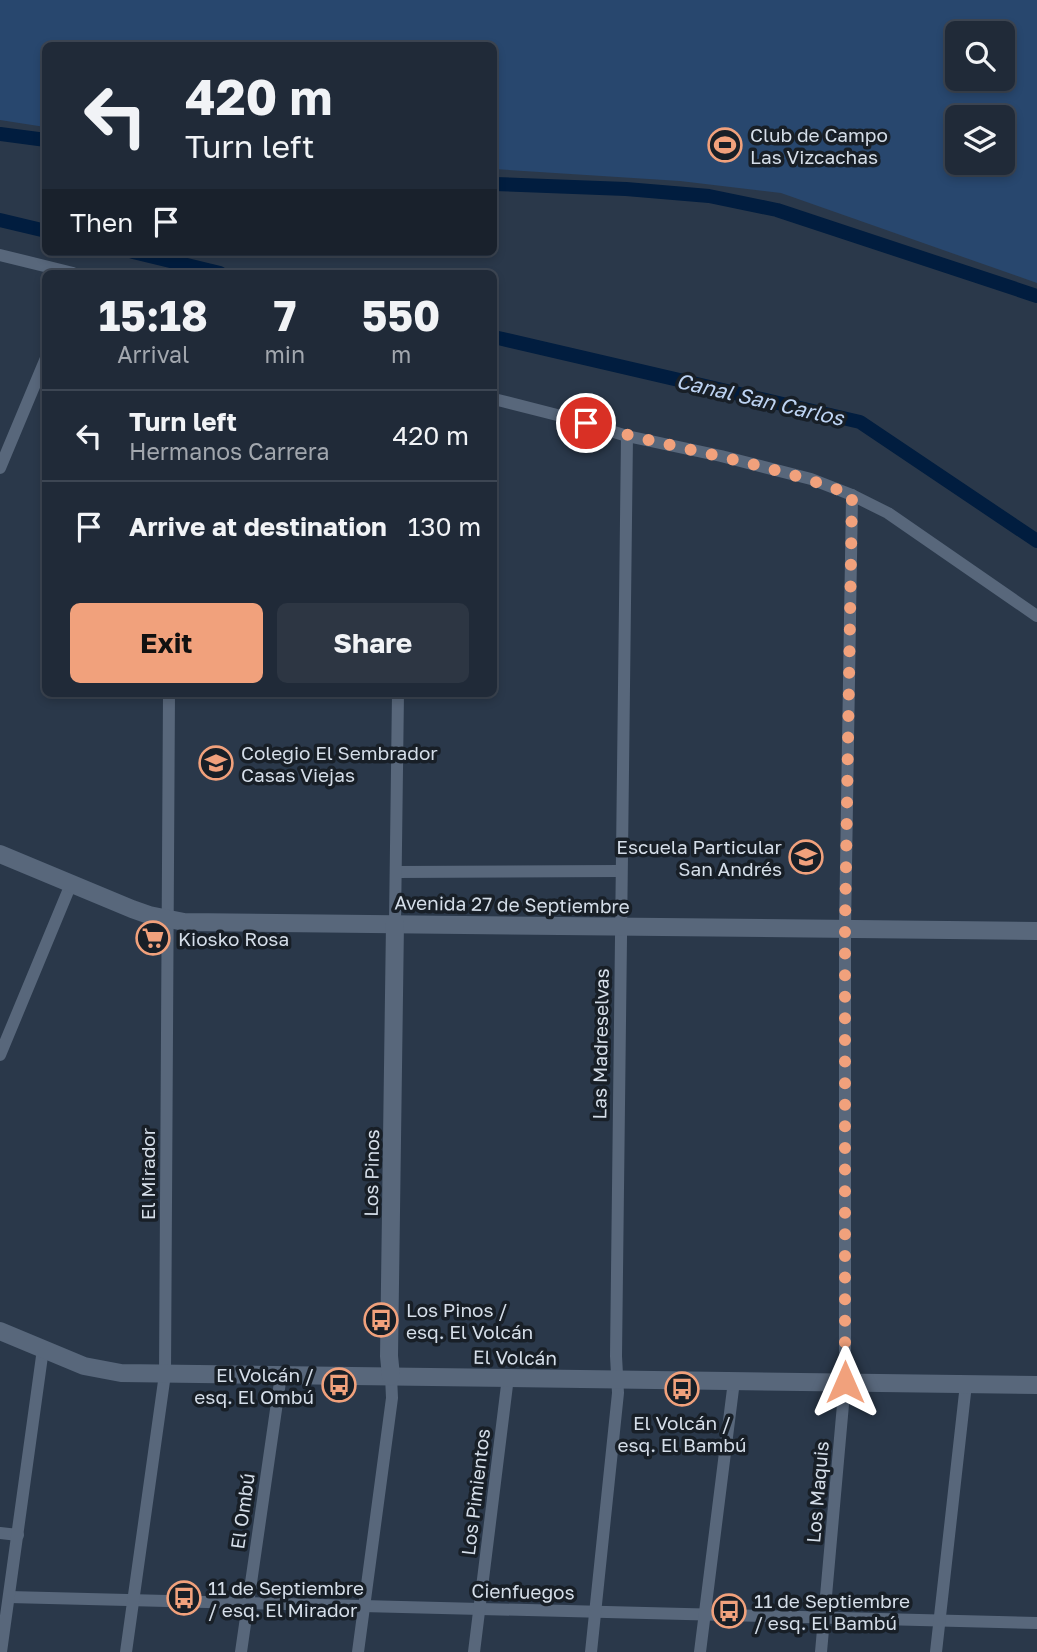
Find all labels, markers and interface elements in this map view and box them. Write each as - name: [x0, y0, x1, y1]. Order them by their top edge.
- map controls: [945, 21, 1015, 175]
- button: search: [945, 21, 1015, 91]
- text: 420 m: [185, 67, 333, 126]
- icon: left: [70, 70, 161, 161]
- button: layers: [945, 105, 1015, 175]
- place label: Club de Campo Las Vizcachas: [750, 123, 888, 168]
- sports icon: Club de Campo Las Vizcachas: [706, 126, 744, 164]
- text: Turn left: [185, 127, 314, 165]
- icon: arrive: [147, 203, 185, 241]
- text: Then: [70, 207, 133, 238]
- text: 15:18: [99, 290, 208, 340]
- text: 7: [273, 290, 296, 340]
- text: 550: [362, 290, 440, 340]
- text: Arrival: [117, 340, 189, 368]
- text: min: [264, 340, 305, 368]
- text: m: [391, 340, 411, 368]
- water label: Canal San Carlos: [674, 367, 847, 431]
- pin: [556, 393, 616, 453]
- icon: arrive: [567, 404, 605, 442]
- text: Turn left: [129, 406, 237, 437]
- icon: left: [70, 417, 108, 455]
- text: 420 m: [392, 420, 469, 451]
- text: Hermanos Carrera: [129, 437, 329, 465]
- icon: arrive: [70, 508, 108, 546]
- text: Arrive at destination: [129, 511, 387, 542]
- text: 130 m: [408, 511, 481, 542]
- button: Exit: [70, 603, 263, 683]
- button: Share: [277, 603, 469, 683]
- place label: Colegio El Sembrador Casas Viejas: [241, 741, 438, 786]
- school or university icon: Colegio El Sembrador Casas Viejas: [197, 744, 235, 782]
- place label: Escuela Particular San Andrés: [616, 835, 783, 880]
- school or university icon: Escuela Particular San Andrés: [787, 838, 825, 876]
- street label: Avenida 27 de Septiembre: [394, 890, 630, 918]
- supermarket icon: Kiosko Rosa: [134, 919, 172, 957]
- place label: Kiosko Rosa: [178, 927, 289, 950]
- street label: Las Madreselvas: [587, 968, 613, 1120]
- street label: El Mirador: [136, 1127, 159, 1220]
- street label: Los Pinos: [359, 1129, 383, 1217]
- place label: Los Pinos / esq. El Volcán: [406, 1298, 533, 1343]
- bus stop icon: Los Pinos / esq. El Volcán: [362, 1301, 400, 1339]
- street label: El Volcán: [473, 1345, 557, 1369]
- position arrow: [808, 1345, 882, 1419]
- place label: El Volcán / esq. El Ombú: [194, 1363, 314, 1408]
- bus stop icon: El Volcán / esq. El Ombú: [320, 1366, 358, 1404]
- bus stop icon: El Volcán / esq. El Bambú: [663, 1370, 701, 1408]
- place label: El Volcán / esq. El Bambú: [617, 1411, 747, 1456]
- street label: Los Pimientos: [456, 1427, 494, 1557]
- street label: Los Maquis: [801, 1440, 833, 1544]
- street label: El Ombú: [225, 1472, 259, 1550]
- place label: 11 de Septiembre / esq. El Mirador: [208, 1576, 364, 1621]
- bus stop icon: 11 de Septiembre / esq. El Mirador: [165, 1579, 203, 1617]
- street label: Cienfuegos: [471, 1579, 575, 1603]
- place label: 11 de Septiembre / esq. El Bambú: [754, 1589, 910, 1634]
- bus stop icon: 11 de Septiembre / esq. El Bambú: [710, 1592, 748, 1630]

